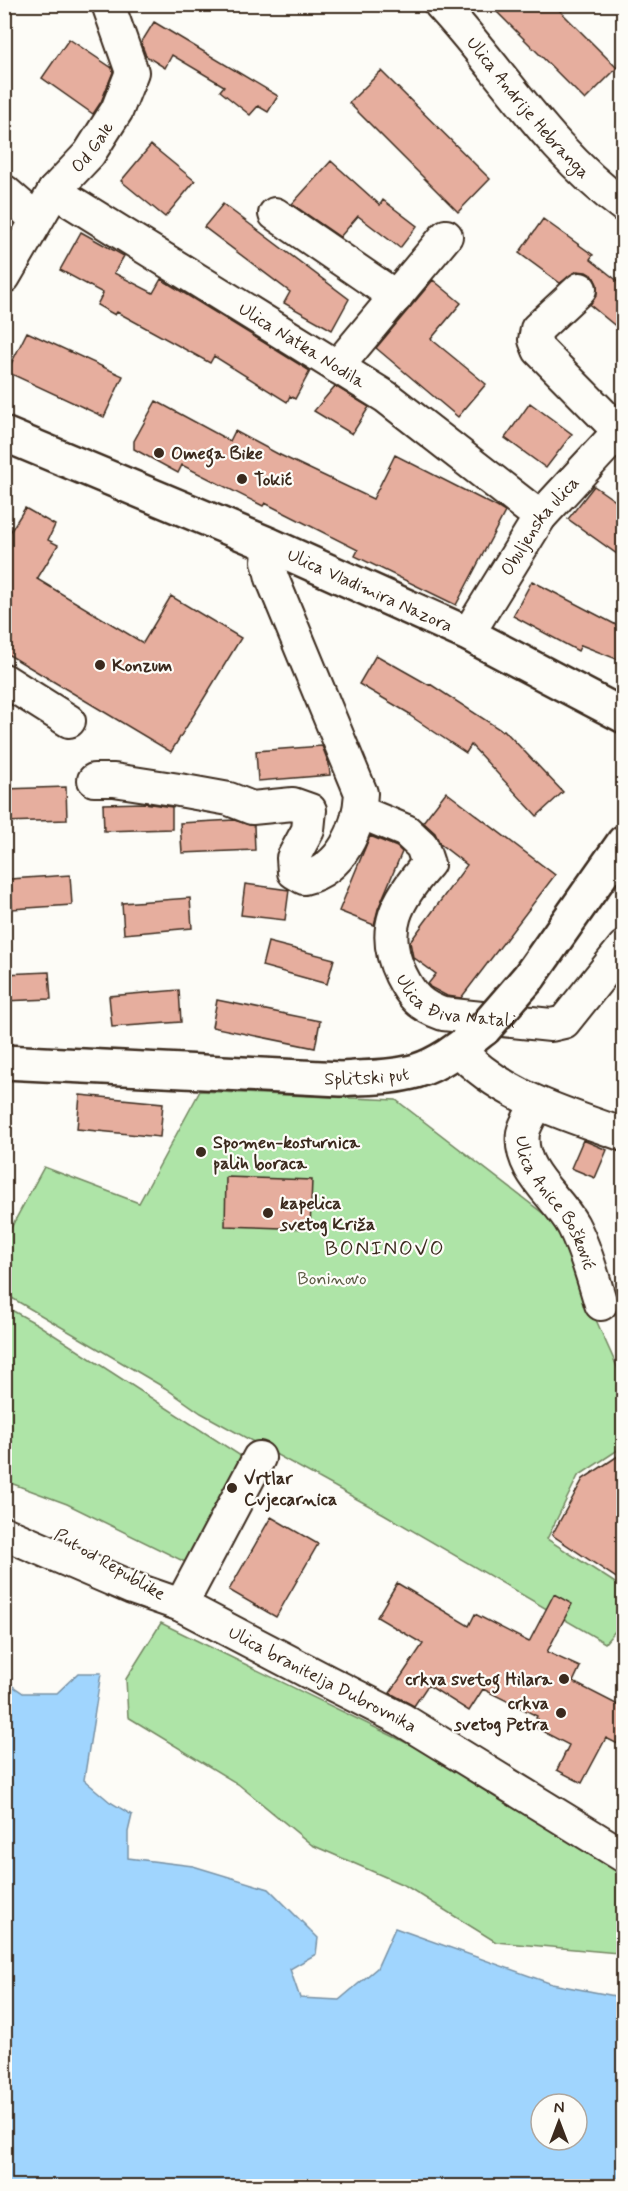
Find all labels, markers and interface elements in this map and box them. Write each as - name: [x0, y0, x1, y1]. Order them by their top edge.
- street label: Ulica Andrije Hebranga: [460, 32, 595, 184]
- street label: Od Gale: [66, 117, 120, 179]
- street label: Ulica Natka Nodila: [234, 297, 370, 394]
- place label: Omega Bike: [171, 442, 263, 468]
- marker: Omega Bike: [152, 446, 166, 460]
- place label: Tokić: [254, 468, 293, 492]
- street label: Obuljenska ulica: [496, 471, 585, 581]
- marker: Tokić: [235, 472, 249, 486]
- street label: Ulica Vladimira Nazora: [283, 543, 456, 639]
- place label: Konzum: [112, 654, 172, 678]
- marker: Konzum: [93, 658, 107, 672]
- street label: Ulica Điva Natali: [390, 970, 517, 1034]
- street label: Splitski put: [324, 1062, 411, 1092]
- place label: Spomen-kosturnica palih boraca: [213, 1131, 361, 1176]
- street label: Ulica Anice Bošković: [509, 1135, 601, 1273]
- marker: Spomen-kosturnica palih boraca: [194, 1145, 208, 1159]
- place label: kapelica svetog Križa: [279, 1192, 375, 1237]
- marker: kapelica svetog Križa: [261, 1206, 275, 1220]
- district label: BONINOVO: [325, 1235, 445, 1263]
- park label: Boninovo: [297, 1267, 367, 1291]
- place label: Vrtlar Cvjecarnica: [244, 1467, 337, 1512]
- marker: Vrtlar Cvjecarnica: [225, 1481, 239, 1495]
- street label: Put od Republike: [49, 1523, 170, 1607]
- street label: Ulica branitelja Dubrovnika: [224, 1621, 421, 1739]
- place label: crkva svetog Hilara: [405, 1668, 553, 1694]
- marker: crkva svetog Hilara: [557, 1672, 571, 1686]
- place label: crkva svetog Petra: [453, 1692, 549, 1737]
- marker: crkva svetog Petra: [554, 1706, 568, 1720]
- north arrow: [529, 2092, 589, 2152]
- text: N: [554, 2098, 564, 2119]

